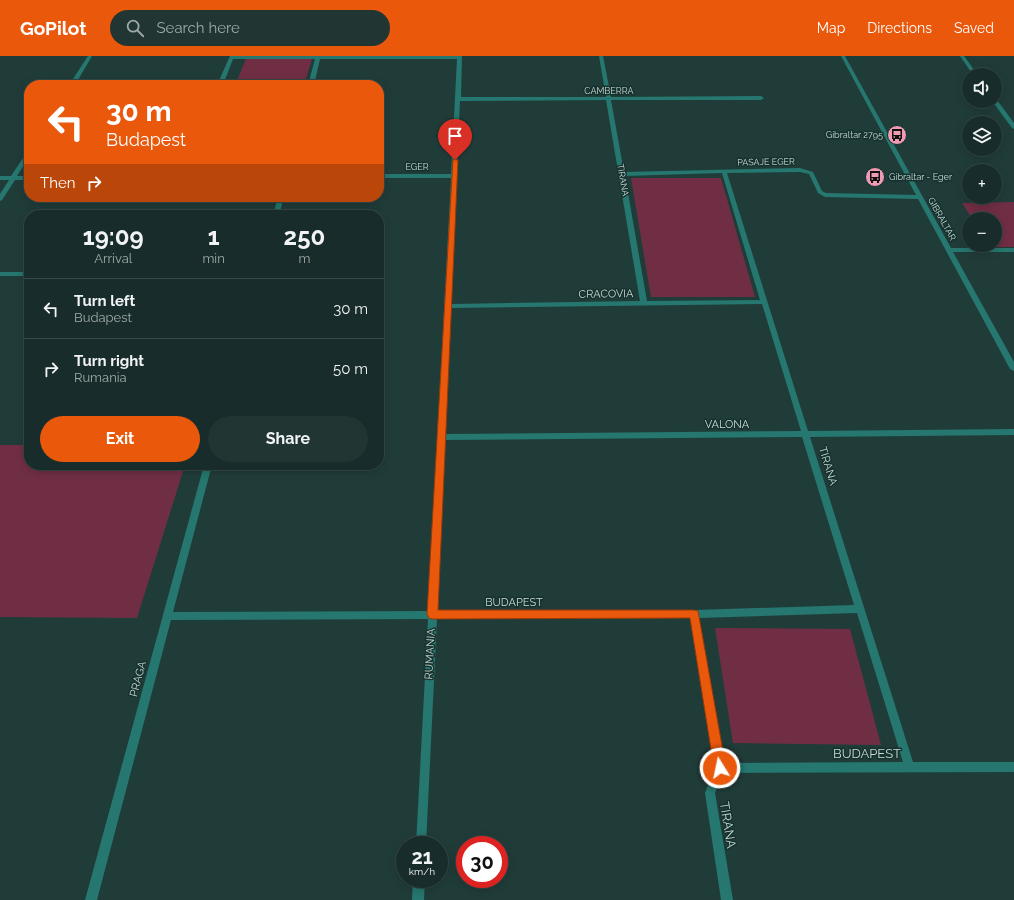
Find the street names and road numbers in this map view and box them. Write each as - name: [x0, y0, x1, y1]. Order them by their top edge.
- street label: CAMBERRA: [584, 86, 634, 96]
- street label: PASAJE EGER: [737, 156, 795, 168]
- street label: EGER: [405, 162, 429, 172]
- street label: TIRANA: [615, 163, 631, 197]
- street label: GIBRALTAR: [926, 196, 958, 242]
- street label: CRACOVIA: [578, 287, 634, 301]
- street label: VALONA: [705, 418, 750, 431]
- street label: TIRANA: [816, 445, 840, 488]
- street label: BUDAPEST: [485, 596, 543, 609]
- street label: RUMANIA: [422, 628, 438, 680]
- street label: PRAGA: [127, 659, 149, 698]
- street label: BUDAPEST: [833, 746, 901, 761]
- street label: TIRANA: [717, 801, 739, 850]

